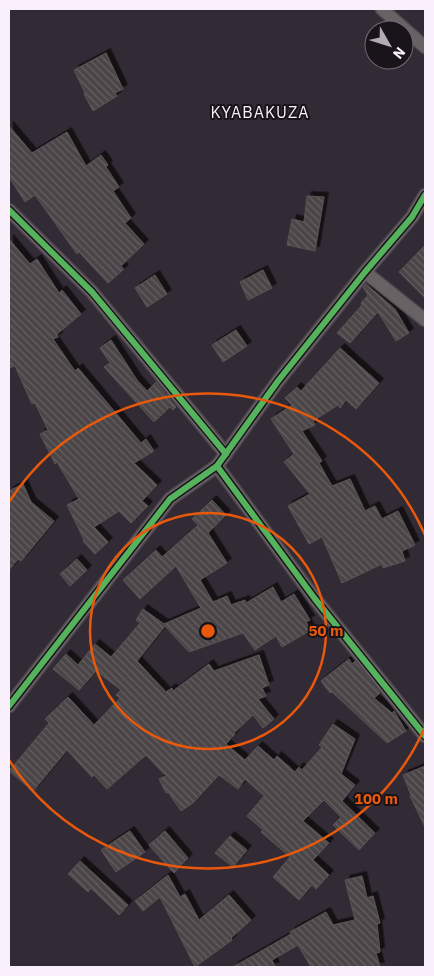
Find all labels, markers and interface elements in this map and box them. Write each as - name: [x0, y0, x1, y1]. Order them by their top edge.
- north arrow: [364, 20, 414, 70]
- text: N: [389, 44, 409, 63]
- district label: KYABAKUZA: [211, 102, 309, 122]
- text: 50 m: [309, 621, 343, 640]
- centre of rings: [199, 622, 217, 640]
- text: 100 m: [354, 789, 398, 808]

